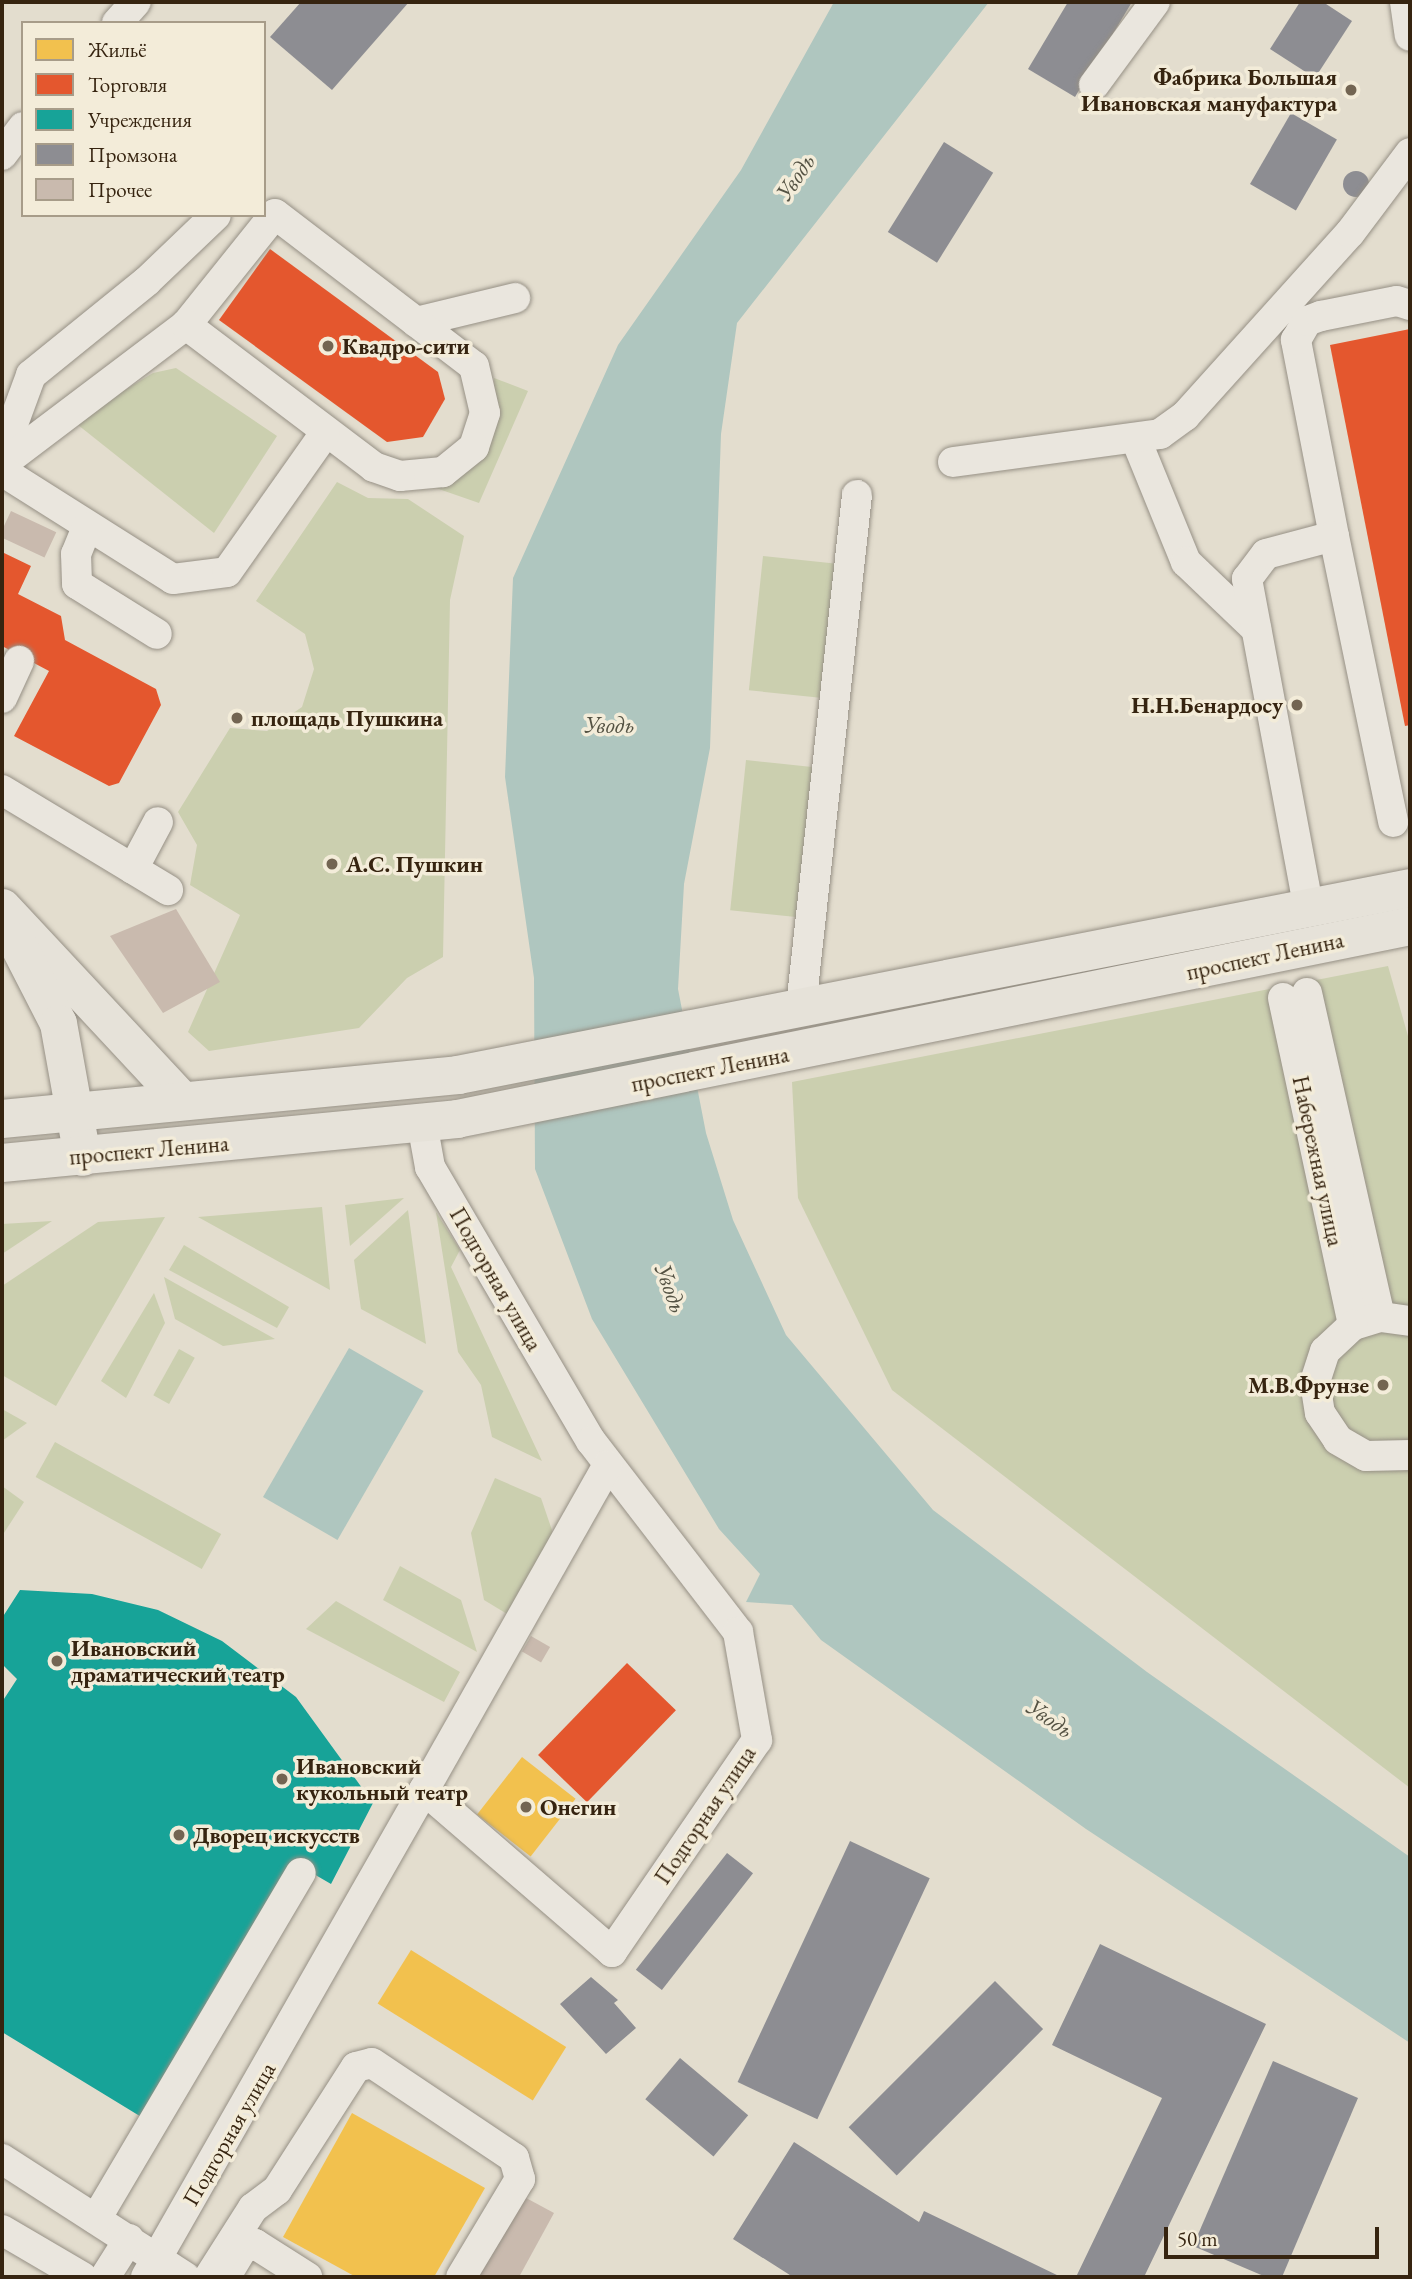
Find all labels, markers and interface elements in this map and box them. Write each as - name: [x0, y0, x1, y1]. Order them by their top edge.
- legend: [21, 21, 266, 217]
- text: Жильё: [88, 36, 147, 63]
- place label: Фабрика Большая Ивановская мануфактура: [1081, 63, 1337, 117]
- text: Торговля: [88, 71, 167, 98]
- marker: Фабрика Большая Ивановская мануфактура: [1343, 82, 1359, 98]
- text: Учреждения: [88, 106, 192, 133]
- text: Промзона: [88, 141, 177, 168]
- water label: Уводь: [769, 148, 821, 206]
- text: Прочее: [88, 176, 152, 203]
- place label: Квадро-сити: [342, 332, 470, 360]
- marker: Квадро-сити: [320, 338, 336, 354]
- place label: Н.Н.Бенардосу: [1131, 691, 1283, 719]
- marker: Н.Н.Бенардосу: [1289, 697, 1305, 713]
- place label: площадь Пушкина: [251, 704, 443, 732]
- marker: площадь Пушкина: [229, 710, 245, 726]
- water label: Уводь: [584, 711, 634, 739]
- place label: А.C. Пушкин: [346, 850, 483, 878]
- marker: А.C. Пушкин: [324, 856, 340, 872]
- street label: проспект Ленина: [1184, 926, 1346, 986]
- street label: проспект Ленина: [629, 1040, 791, 1098]
- street label: Набережная улица: [1286, 1073, 1350, 1249]
- street label: проспект Ленина: [68, 1129, 230, 1171]
- street label: Подгорная улица: [444, 1202, 548, 1356]
- water label: Уводь: [649, 1259, 693, 1317]
- place label: М.В.Фрунзе: [1248, 1371, 1369, 1399]
- marker: М.В.Фрунзе: [1375, 1377, 1391, 1393]
- place label: Ивановский драматический театр: [71, 1634, 285, 1688]
- marker: Ивановский драматический театр: [49, 1653, 65, 1669]
- water label: Уводь: [1021, 1692, 1079, 1744]
- street label: Подгорная улица: [648, 1740, 762, 1890]
- place label: Ивановский кукольный театр: [296, 1752, 468, 1806]
- marker: Ивановский кукольный театр: [274, 1771, 290, 1787]
- place label: Онегин: [540, 1793, 616, 1821]
- marker: Онегин: [518, 1799, 534, 1815]
- place label: Дворец искусств: [193, 1821, 360, 1849]
- marker: Дворец искусств: [171, 1827, 187, 1843]
- street label: Подгорная улица: [177, 2057, 281, 2211]
- scale bar: [1167, 2212, 1382, 2256]
- text: 50 m: [1177, 2225, 1218, 2252]

